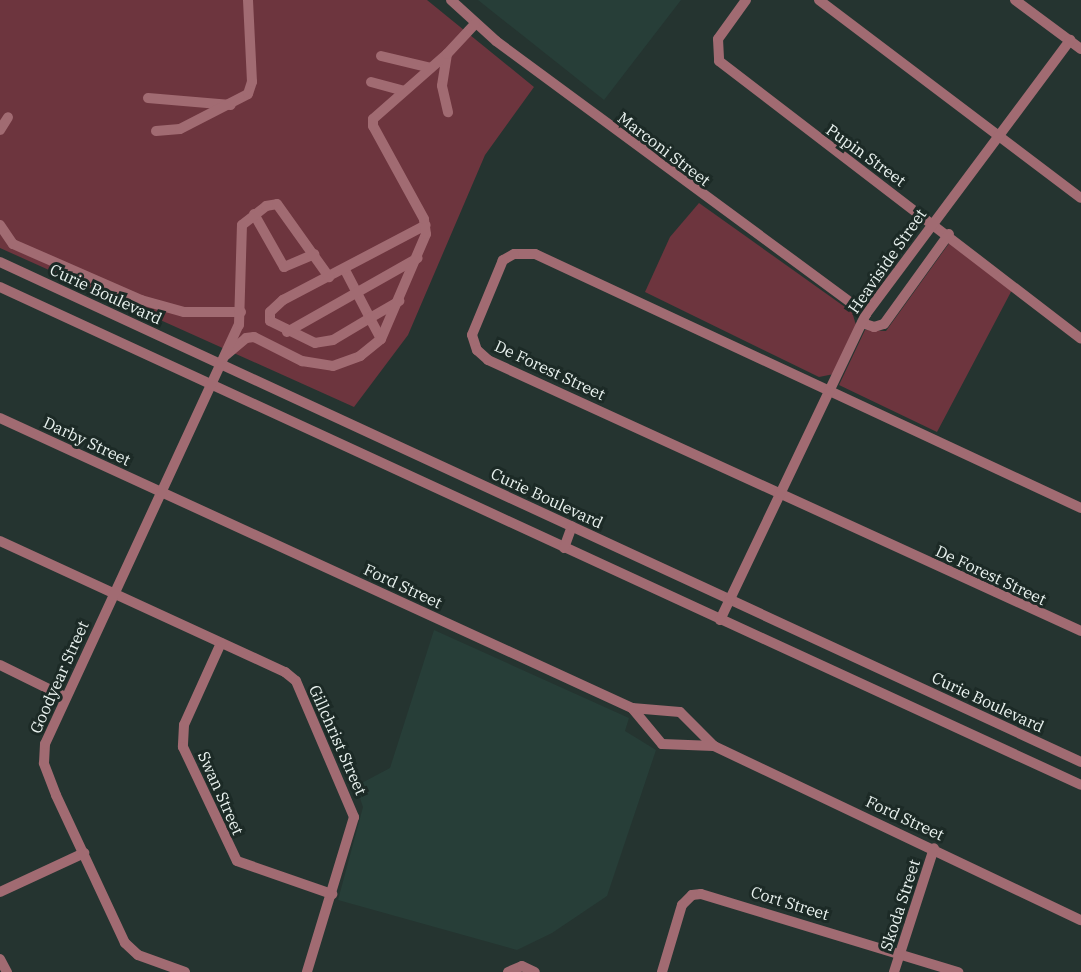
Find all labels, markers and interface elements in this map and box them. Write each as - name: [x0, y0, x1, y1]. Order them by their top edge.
- street label: Marconi Street: [614, 108, 714, 190]
- street label: Pupin Street: [822, 120, 910, 190]
- street label: Heaviside Street: [844, 205, 930, 317]
- street label: Curie Boulevard: [47, 260, 165, 328]
- street label: De Forest Street: [492, 336, 608, 404]
- street label: Darby Street: [40, 412, 134, 470]
- street label: Curie Boulevard: [488, 464, 606, 532]
- street label: De Forest Street: [933, 541, 1049, 609]
- street label: Ford Street: [361, 560, 445, 612]
- street label: Goodyear Street: [26, 618, 92, 736]
- street label: Curie Boulevard: [929, 668, 1047, 736]
- street label: Gillchrist Street: [305, 682, 371, 798]
- street label: Swan Street: [194, 748, 248, 838]
- street label: Ford Street: [863, 792, 947, 844]
- street label: Skoda Street: [876, 857, 924, 953]
- street label: Cort Street: [749, 882, 831, 924]

